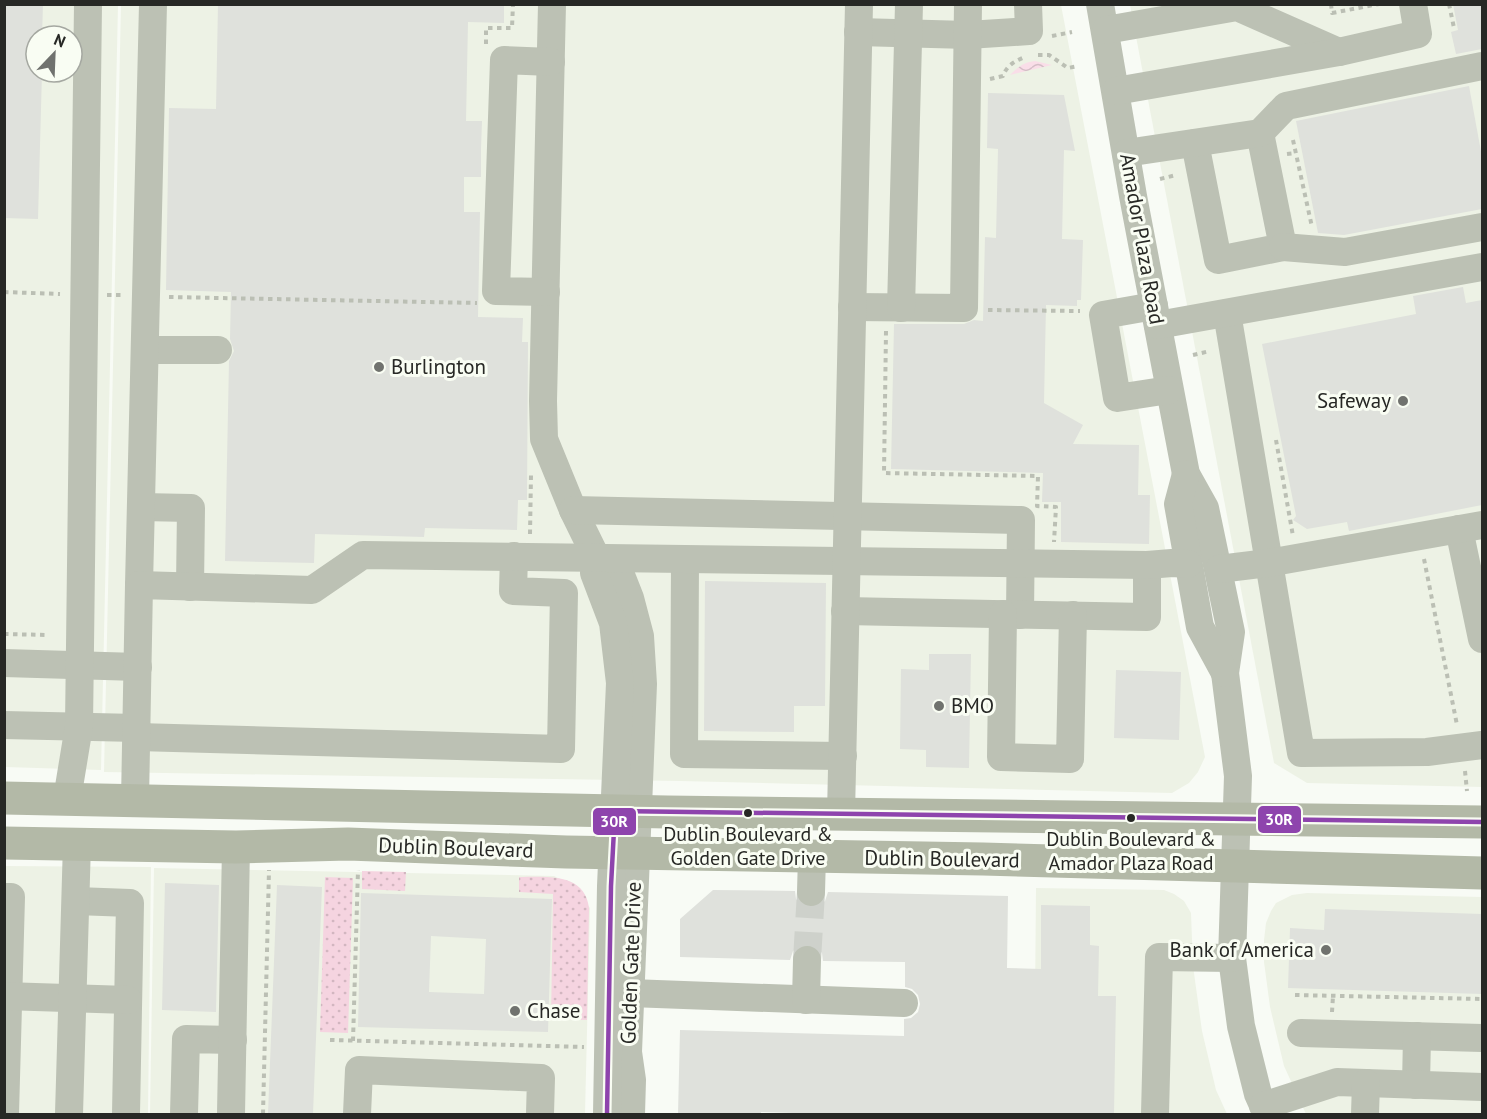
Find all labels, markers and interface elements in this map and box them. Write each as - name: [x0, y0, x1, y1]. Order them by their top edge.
- north arrow: [24, 24, 84, 84]
- text: N: [51, 29, 69, 51]
- street label: Amador Plaza Road: [1114, 151, 1171, 327]
- place label: Burlington: [391, 353, 486, 380]
- marker: Burlington: [372, 360, 386, 374]
- place label: Safeway: [1317, 387, 1391, 414]
- marker: Safeway: [1396, 394, 1410, 408]
- place label: BMO: [951, 692, 994, 719]
- marker: BMO: [932, 699, 946, 713]
- line badge: 30R: [1257, 805, 1302, 834]
- line badge: 30R: [592, 807, 637, 836]
- marker: Dublin Boulevard & Golden Gate Drive: [742, 807, 754, 819]
- text: 30R: [1265, 809, 1293, 829]
- text: 30R: [600, 811, 628, 831]
- marker: Dublin Boulevard & Amador Plaza Road: [1125, 812, 1137, 824]
- place label: Dublin Boulevard & Golden Gate Drive: [663, 821, 833, 871]
- place label: Dublin Boulevard & Amador Plaza Road: [1046, 826, 1216, 876]
- street label: Dublin Boulevard: [378, 831, 534, 864]
- street label: Dublin Boulevard: [864, 844, 1020, 873]
- street label: Golden Gate Drive: [614, 881, 647, 1045]
- place label: Bank of America: [1169, 936, 1314, 963]
- marker: Bank of America: [1319, 943, 1333, 957]
- place label: Chase: [527, 997, 580, 1024]
- marker: Chase: [508, 1004, 522, 1018]

